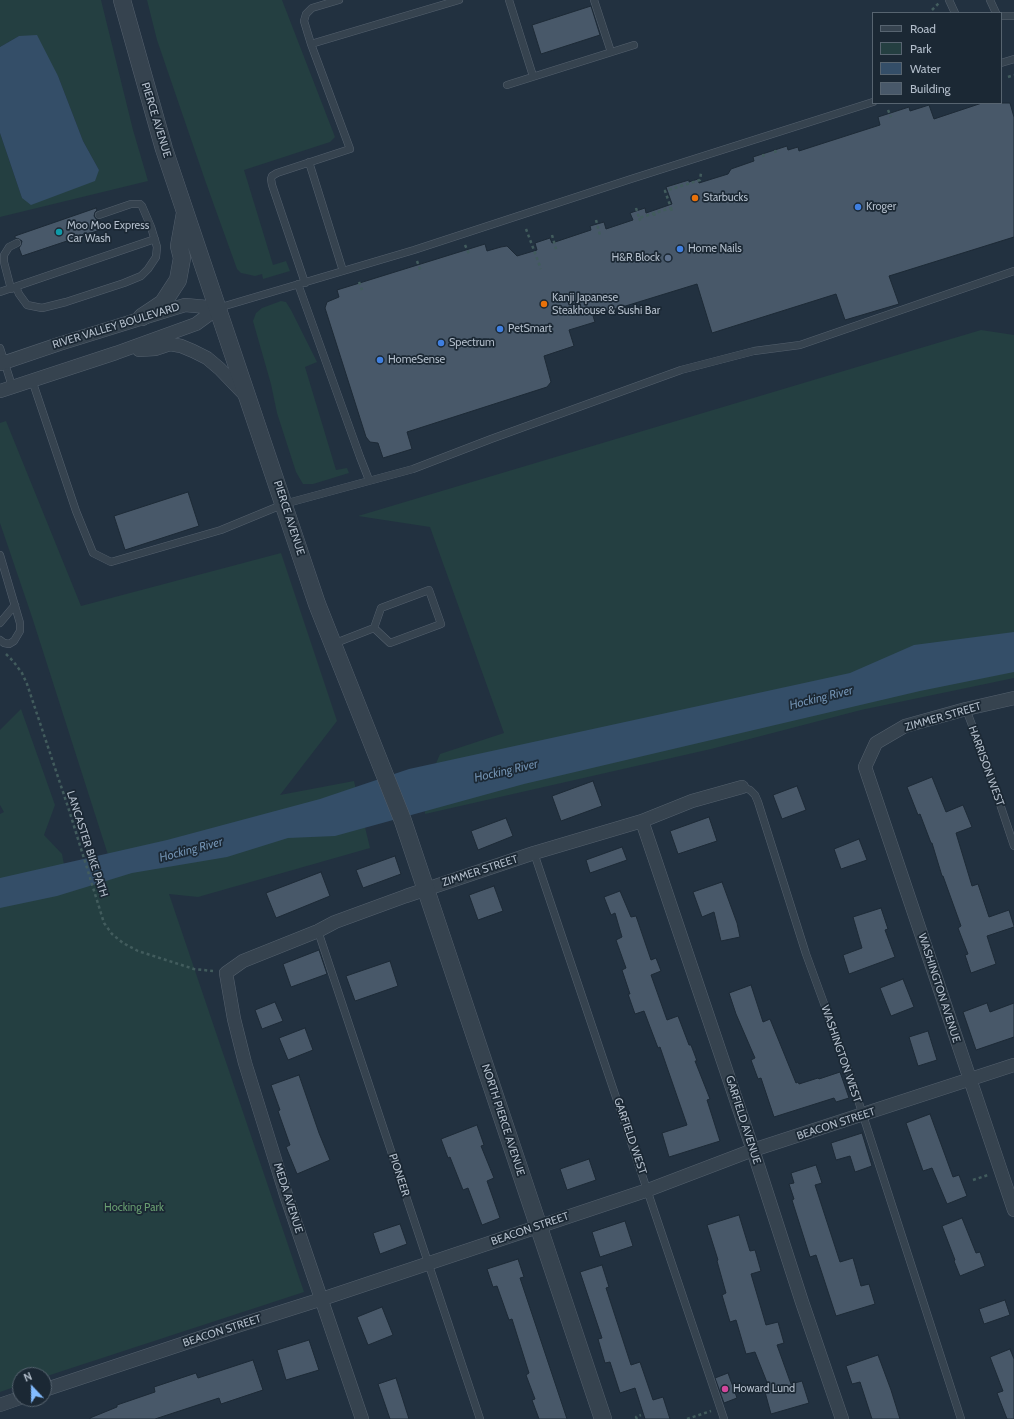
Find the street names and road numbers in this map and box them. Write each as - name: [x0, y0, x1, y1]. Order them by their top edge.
- street label: PIERCE AVENUE: [138, 81, 174, 159]
- street label: RIVER VALLEY BOULEVARD: [51, 300, 181, 352]
- street label: PIERCE AVENUE: [271, 479, 307, 557]
- street label: ZIMMER STREET: [903, 700, 983, 734]
- street label: HARRISON WEST: [965, 724, 1007, 808]
- street label: LANCASTER BIKE PATH: [64, 789, 110, 899]
- street label: ZIMMER STREET: [441, 853, 519, 889]
- street label: WASHINGTON AVENUE: [915, 932, 963, 1044]
- street label: WASHINGTON WEST: [818, 1004, 864, 1104]
- street label: NORTH PIERCE AVENUE: [479, 1062, 527, 1178]
- street label: GARFIELD AVENUE: [722, 1074, 764, 1166]
- street label: GARFIELD WEST: [611, 1096, 649, 1176]
- street label: BEACON STREET: [795, 1105, 877, 1143]
- street label: PIONEER: [386, 1152, 412, 1198]
- street label: MEDA AVENUE: [270, 1161, 306, 1235]
- street label: BEACON STREET: [489, 1209, 571, 1249]
- street label: BEACON STREET: [181, 1312, 263, 1350]

